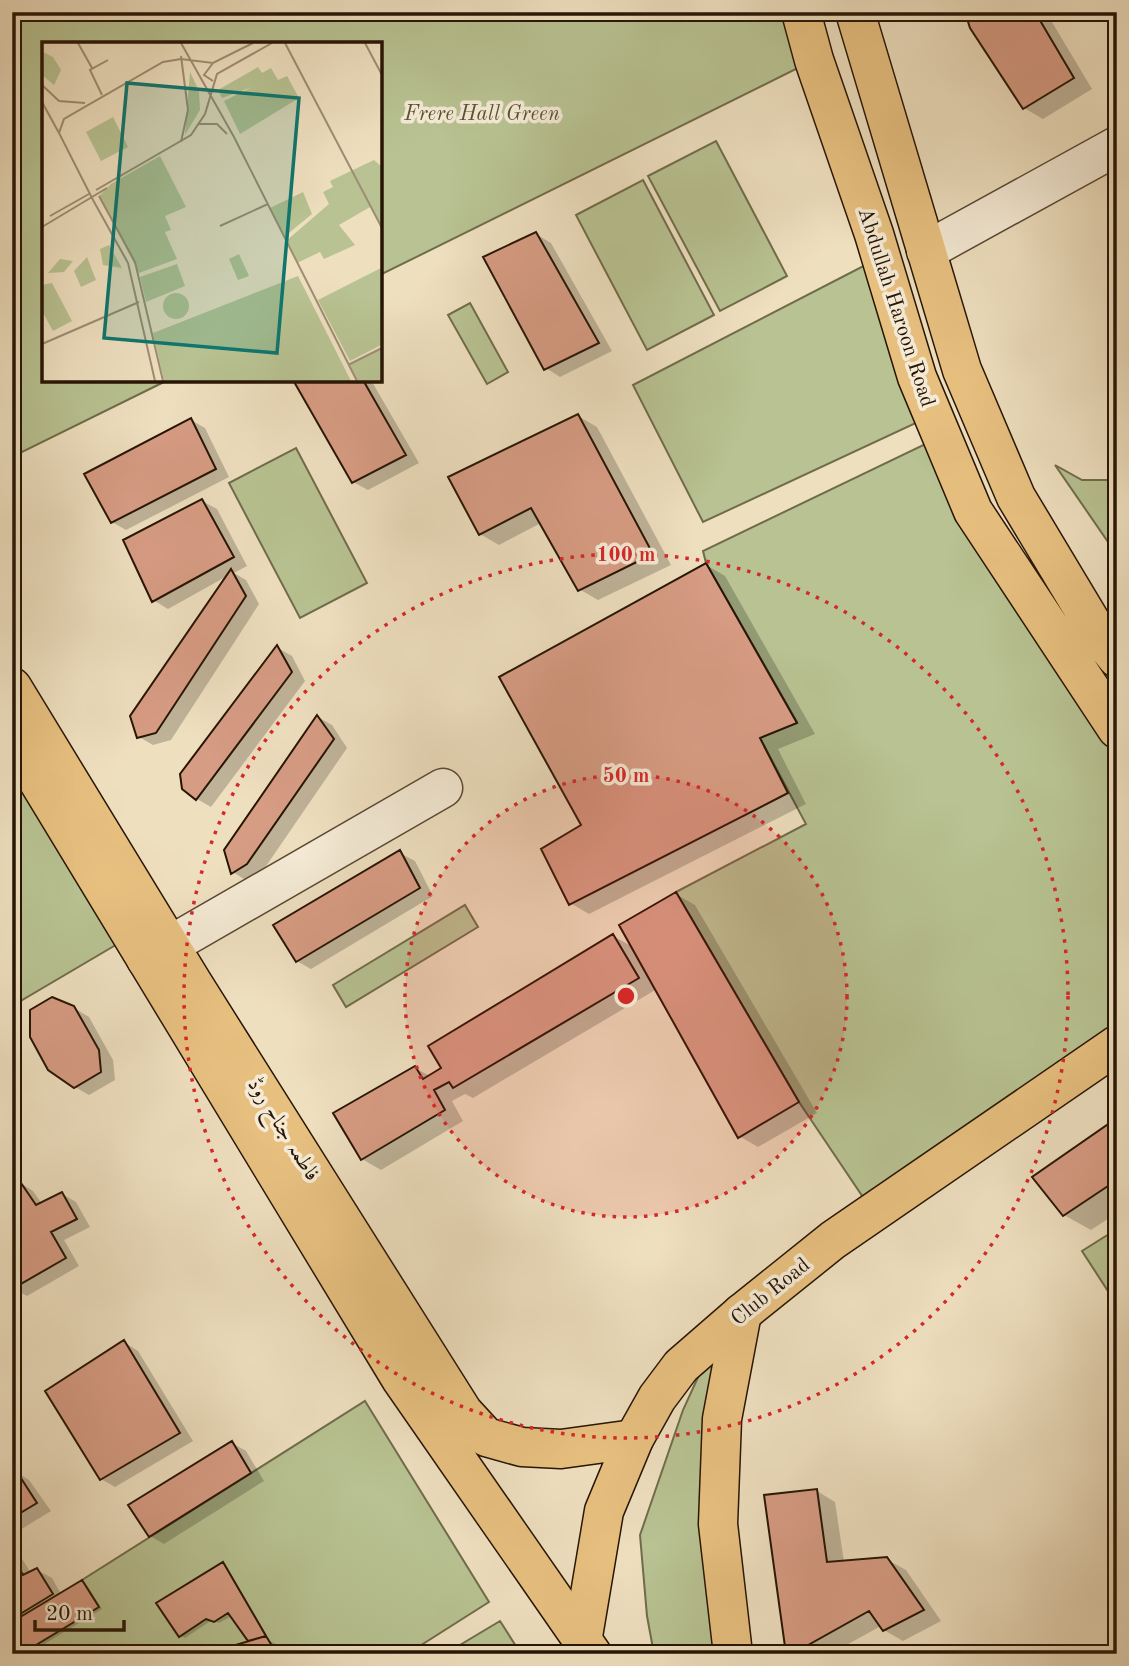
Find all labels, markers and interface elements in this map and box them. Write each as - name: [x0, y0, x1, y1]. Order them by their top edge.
- inset map: [42, 42, 382, 382]
- park label: Frere Hall Green: [403, 104, 560, 125]
- street label: Abdullah Haroon Road: [853, 205, 938, 410]
- text: 100 m: [596, 545, 656, 566]
- text: 50 m: [602, 766, 650, 787]
- centre of rings: [614, 984, 638, 1008]
- street label: فاطمہ جناح روڈ: [237, 1074, 324, 1189]
- street label: Club Road: [728, 1254, 814, 1330]
- scale bar: [35, 1589, 124, 1633]
- text: 20 m: [46, 1604, 93, 1625]

